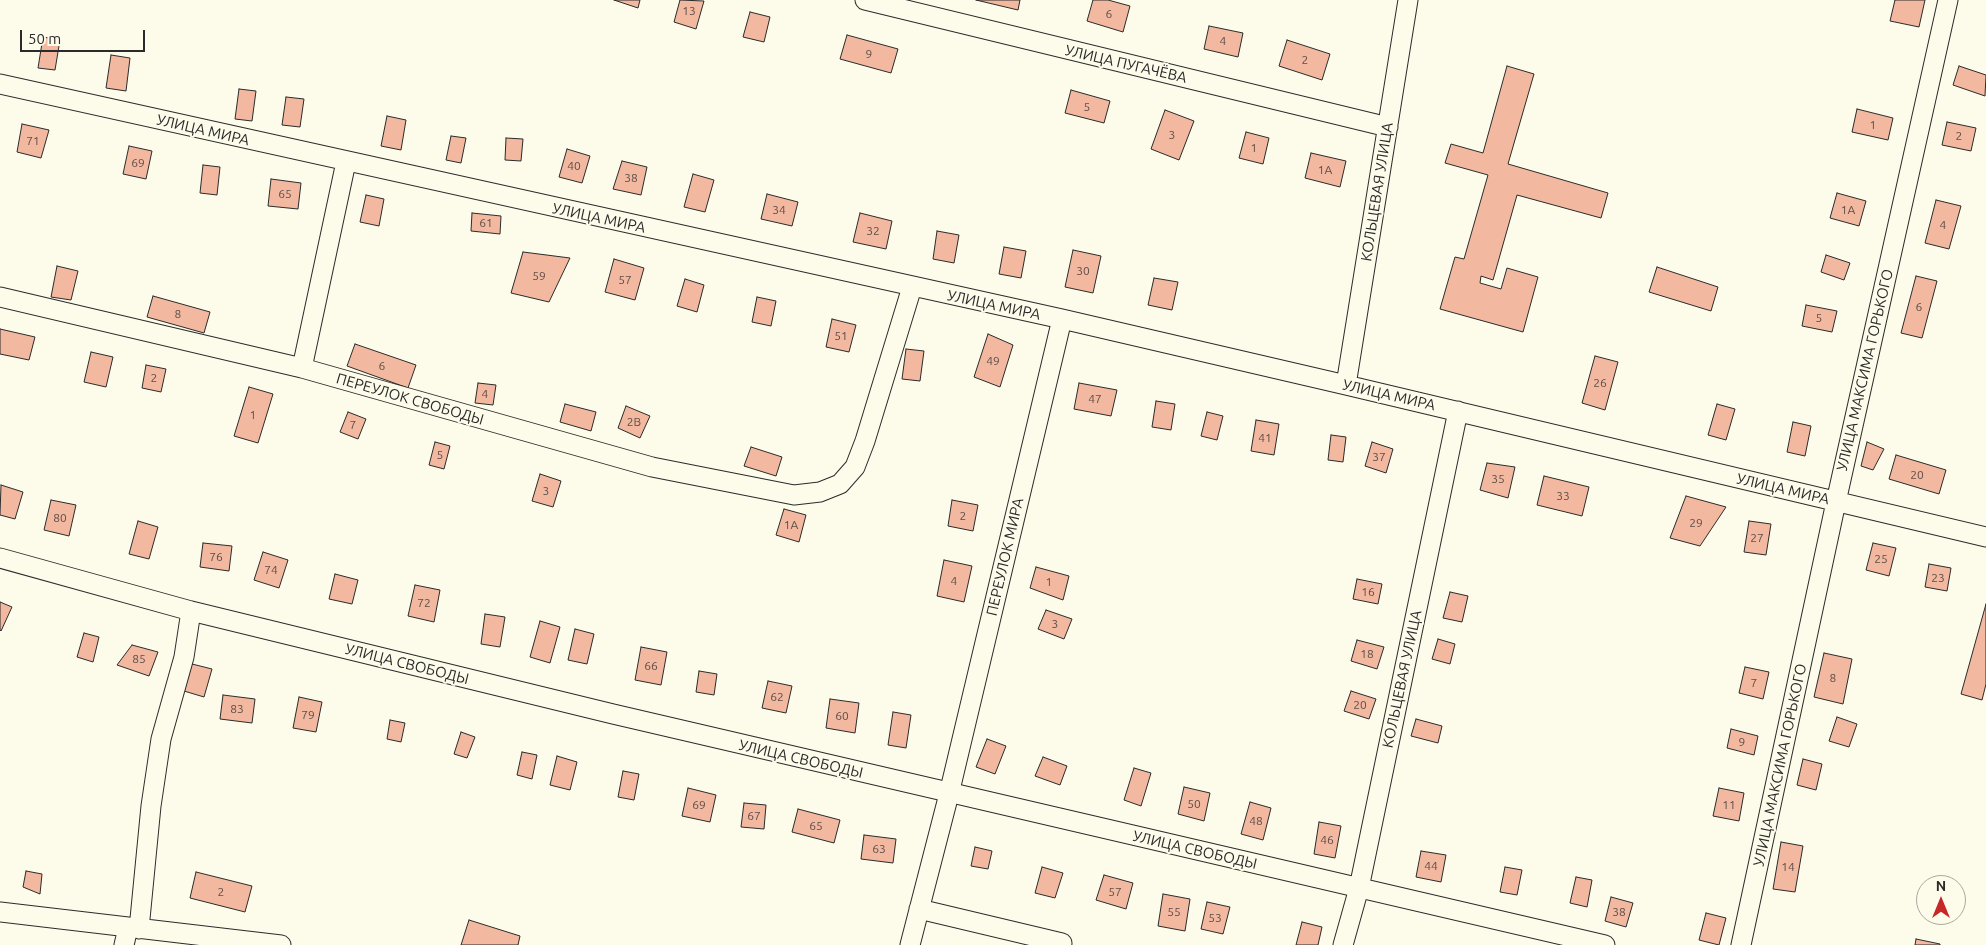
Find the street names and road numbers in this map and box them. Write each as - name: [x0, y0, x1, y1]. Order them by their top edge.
- street label: УЛИЦА ПУГАЧЁВА: [1063, 41, 1189, 87]
- street label: УЛИЦА МИРА: [155, 111, 251, 149]
- street label: КОЛЬЦЕВАЯ УЛИЦА: [1357, 121, 1397, 263]
- street label: УЛИЦА МИРА: [551, 199, 647, 237]
- street label: УЛИЦА МАКСИМА ГОРЬКОГО: [1833, 267, 1897, 473]
- street label: УЛИЦА МИРА: [946, 286, 1042, 324]
- street label: ПЕРЕУЛОК СВОБОДЫ: [334, 369, 486, 429]
- street label: УЛИЦА МИРА: [1341, 376, 1437, 414]
- street label: УЛИЦА МИРА: [1735, 470, 1831, 508]
- street label: ПЕРЕУЛОК МИРА: [983, 496, 1027, 618]
- street label: КОЛЬЦЕВАЯ УЛИЦА: [1379, 608, 1425, 750]
- street label: УЛИЦА СВОБОДЫ: [343, 640, 471, 688]
- street label: УЛИЦА МАКСИМА ГОРЬКОГО: [1750, 662, 1810, 868]
- street label: УЛИЦА СВОБОДЫ: [737, 736, 865, 782]
- street label: УЛИЦА СВОБОДЫ: [1131, 827, 1259, 873]

